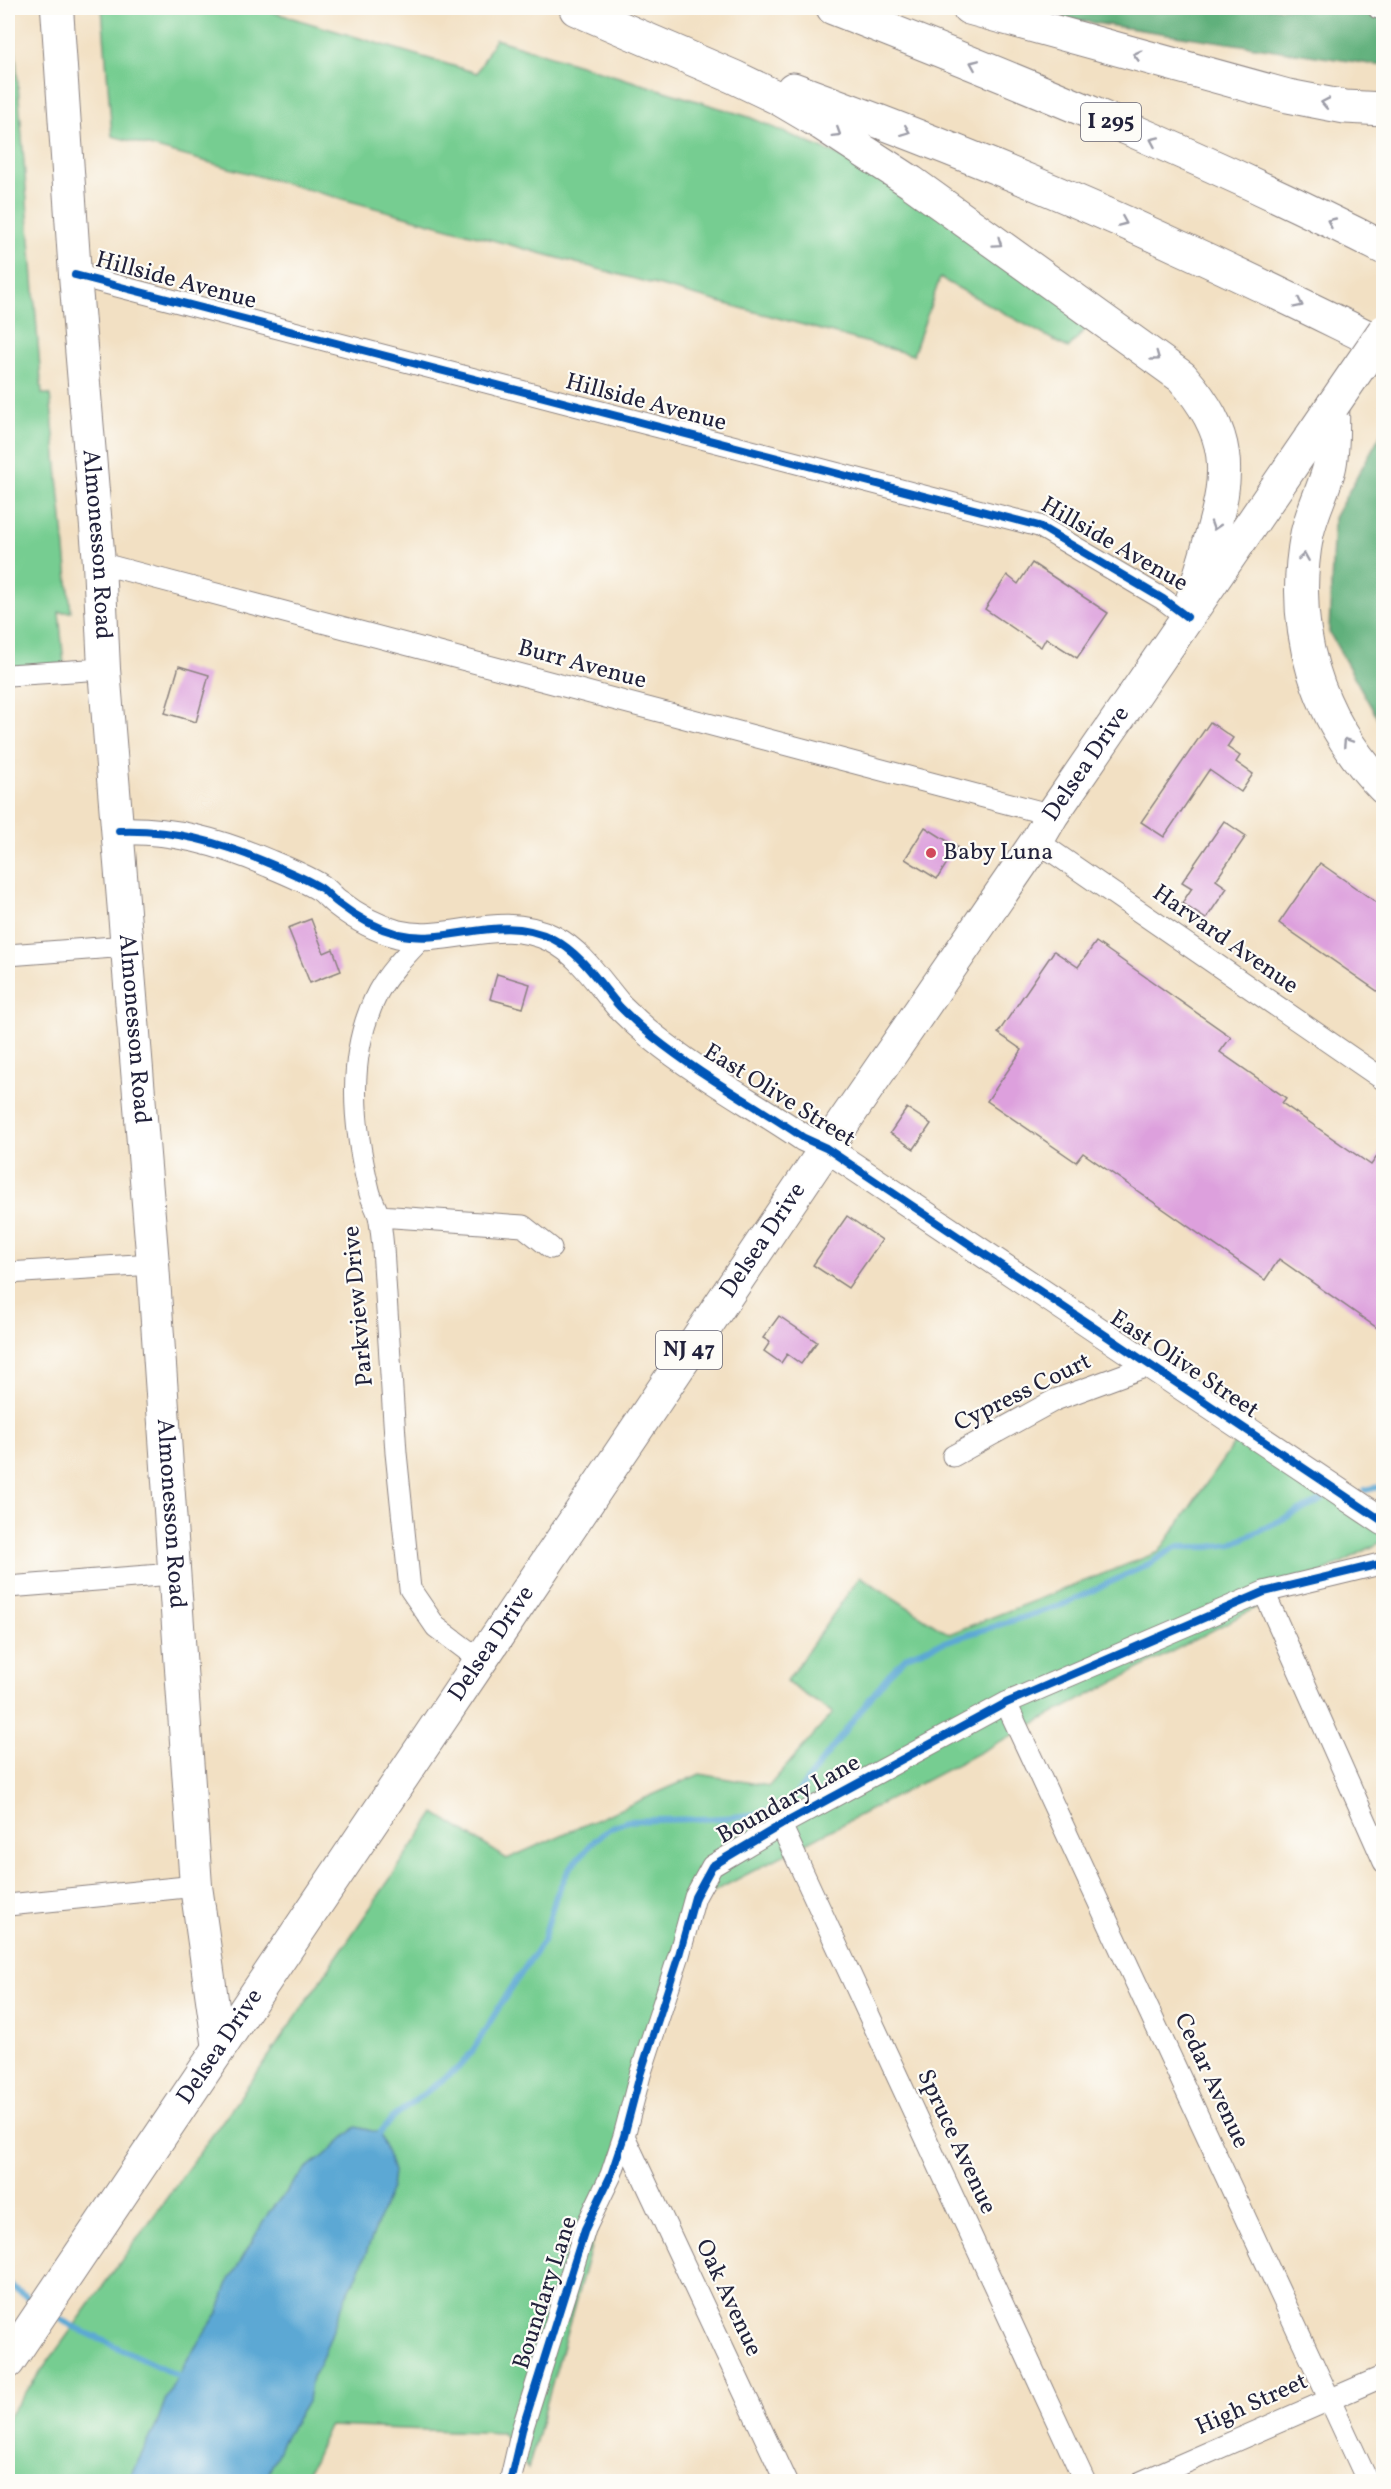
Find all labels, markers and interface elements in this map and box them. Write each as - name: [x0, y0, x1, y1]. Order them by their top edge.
- one-way arrow: [1132, 50, 1143, 62]
- one-way arrow: [970, 59, 981, 71]
- one-way arrow: [1321, 97, 1331, 110]
- road number: I 295: [1081, 103, 1141, 141]
- one-way arrow: [900, 124, 911, 136]
- one-way arrow: [831, 125, 841, 137]
- one-way arrow: [1149, 136, 1160, 148]
- one-way arrow: [1116, 215, 1127, 227]
- one-way arrow: [1326, 218, 1337, 230]
- one-way arrow: [991, 236, 1002, 247]
- street label: Hillside Avenue: [92, 243, 260, 319]
- one-way arrow: [1293, 297, 1304, 309]
- one-way arrow: [1149, 349, 1160, 360]
- street label: Hillside Avenue: [562, 365, 730, 441]
- street label: Almonesson Road: [73, 448, 120, 640]
- street label: Hillside Avenue: [1034, 489, 1194, 601]
- one-way arrow: [1210, 520, 1222, 531]
- one-way arrow: [1297, 552, 1309, 561]
- street label: Burr Avenue: [514, 632, 650, 698]
- street label: Delsea Drive: [1035, 700, 1138, 829]
- one-way arrow: [1343, 738, 1354, 749]
- place label: Baby Luna: [943, 836, 1053, 870]
- marker: Baby Luna: [924, 846, 938, 860]
- street label: Harvard Avenue: [1145, 877, 1305, 1003]
- street label: Almonesson Road: [109, 933, 158, 1125]
- street label: East Olive Street: [696, 1036, 862, 1156]
- street label: Delsea Drive: [712, 1176, 815, 1306]
- street label: Parkview Drive: [335, 1224, 383, 1388]
- street label: East Olive Street: [1103, 1302, 1265, 1428]
- road number: NJ 47: [656, 1331, 722, 1369]
- street label: Cypress Court: [949, 1345, 1097, 1441]
- street label: Almonesson Road: [147, 1417, 194, 1610]
- street label: Delsea Drive: [441, 1579, 543, 1709]
- street label: Boundary Lane: [711, 1747, 867, 1853]
- street label: Delsea Drive: [169, 1982, 272, 2112]
- street label: Cedar Avenue: [1165, 2008, 1257, 2154]
- street label: Spruce Avenue: [908, 2064, 1004, 2220]
- street label: Boundary Lane: [505, 2212, 587, 2374]
- street label: Oak Avenue: [686, 2234, 770, 2362]
- street label: High Street: [1190, 2365, 1314, 2445]

